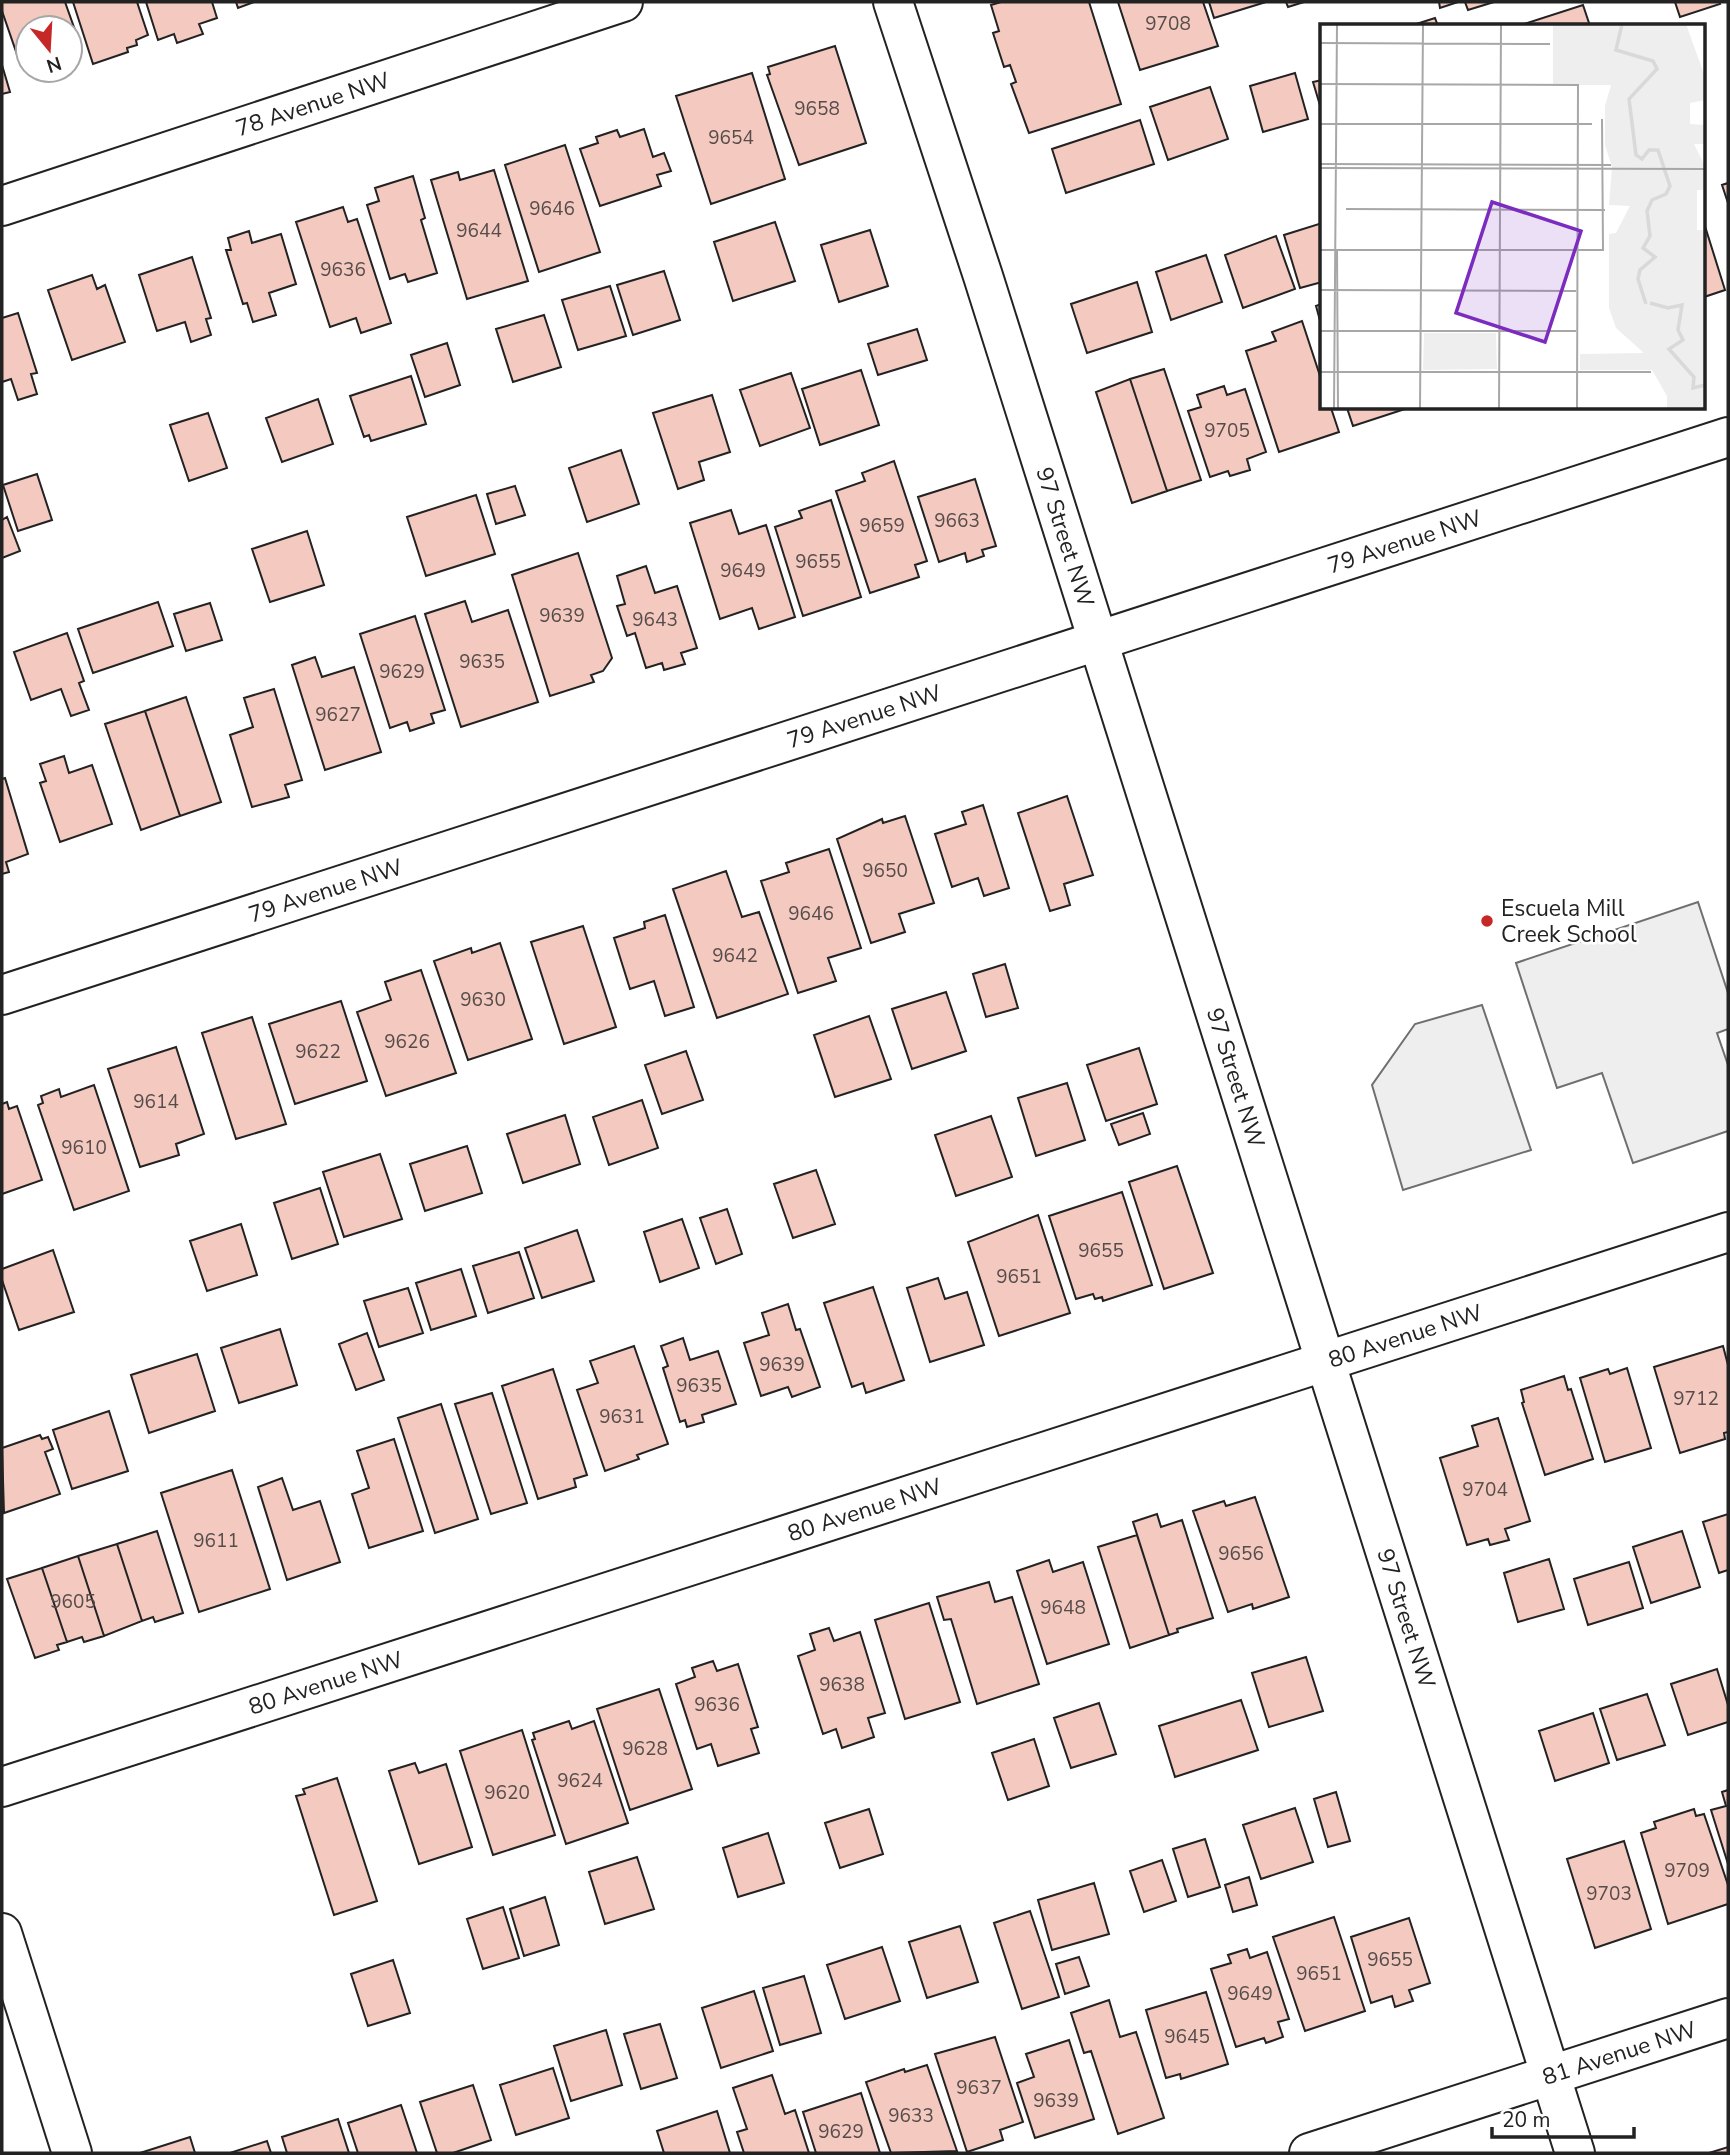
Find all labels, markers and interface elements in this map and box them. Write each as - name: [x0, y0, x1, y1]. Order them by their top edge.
- house number: 9708: [1145, 11, 1191, 37]
- north arrow: [14, 14, 84, 84]
- inset map: [1320, 24, 1706, 410]
- text: N: [43, 50, 65, 79]
- street label: 78 Avenue NW: [232, 64, 394, 144]
- house number: 9658: [794, 96, 840, 122]
- house number: 9654: [708, 125, 754, 151]
- house number: 9646: [529, 196, 575, 222]
- house number: 9644: [456, 218, 502, 244]
- house number: 9636: [320, 257, 366, 283]
- house number: 9705: [1204, 418, 1250, 444]
- street label: 97 Street NW: [1029, 463, 1102, 611]
- street label: 79 Avenue NW: [1324, 502, 1485, 581]
- house number: 9663: [934, 508, 980, 534]
- house number: 9659: [859, 513, 905, 539]
- house number: 9655: [795, 549, 841, 575]
- house number: 9649: [720, 558, 766, 584]
- house number: 9639: [539, 603, 585, 629]
- house number: 9643: [632, 607, 678, 633]
- house number: 9635: [459, 649, 505, 675]
- house number: 9629: [379, 659, 425, 685]
- street label: 79 Avenue NW: [783, 677, 945, 756]
- house number: 9627: [315, 702, 361, 728]
- street label: 79 Avenue NW: [245, 851, 406, 930]
- house number: 9650: [862, 858, 908, 884]
- place label: Escuela Mill Creek School: [1501, 893, 1637, 950]
- house number: 9646: [788, 901, 834, 927]
- marker: Escuela Mill Creek School: [1479, 913, 1495, 929]
- house number: 9642: [712, 943, 758, 969]
- house number: 9630: [460, 987, 506, 1013]
- street label: 97 Street NW: [1199, 1004, 1272, 1151]
- house number: 9626: [384, 1029, 430, 1055]
- house number: 9622: [295, 1039, 341, 1065]
- house number: 9614: [133, 1089, 179, 1115]
- house number: 9610: [61, 1135, 107, 1161]
- house number: 9655: [1078, 1238, 1124, 1264]
- house number: 9651: [996, 1264, 1042, 1290]
- street label: 80 Avenue NW: [1324, 1297, 1486, 1375]
- house number: 9639: [759, 1352, 805, 1378]
- house number: 9635: [676, 1373, 722, 1399]
- house number: 9712: [1673, 1386, 1719, 1412]
- house number: 9631: [599, 1404, 645, 1430]
- street label: 80 Avenue NW: [784, 1470, 945, 1549]
- house number: 9704: [1462, 1477, 1508, 1503]
- house number: 9611: [193, 1528, 239, 1554]
- house number: 9656: [1218, 1541, 1264, 1567]
- street label: 97 Street NW: [1370, 1545, 1443, 1692]
- house number: 9605: [50, 1589, 96, 1615]
- house number: 9648: [1040, 1595, 1086, 1621]
- street label: 80 Avenue NW: [245, 1644, 407, 1722]
- house number: 9638: [819, 1672, 865, 1698]
- house number: 9636: [694, 1692, 740, 1718]
- house number: 9628: [622, 1736, 668, 1762]
- house number: 9624: [557, 1768, 603, 1794]
- house number: 9620: [484, 1780, 530, 1806]
- house number: 9709: [1664, 1858, 1710, 1884]
- house number: 9703: [1586, 1881, 1632, 1907]
- house number: 9655: [1367, 1947, 1413, 1973]
- house number: 9651: [1296, 1961, 1342, 1987]
- house number: 9649: [1227, 1981, 1273, 2007]
- street label: 81 Avenue NW: [1538, 2014, 1700, 2092]
- house number: 9645: [1164, 2024, 1210, 2050]
- house number: 9637: [956, 2075, 1002, 2101]
- house number: 9639: [1033, 2088, 1079, 2114]
- scale bar: [1492, 2096, 1634, 2140]
- house number: 9633: [888, 2103, 934, 2129]
- text: 20 m: [1502, 2106, 1551, 2134]
- house number: 9629: [818, 2119, 864, 2145]

